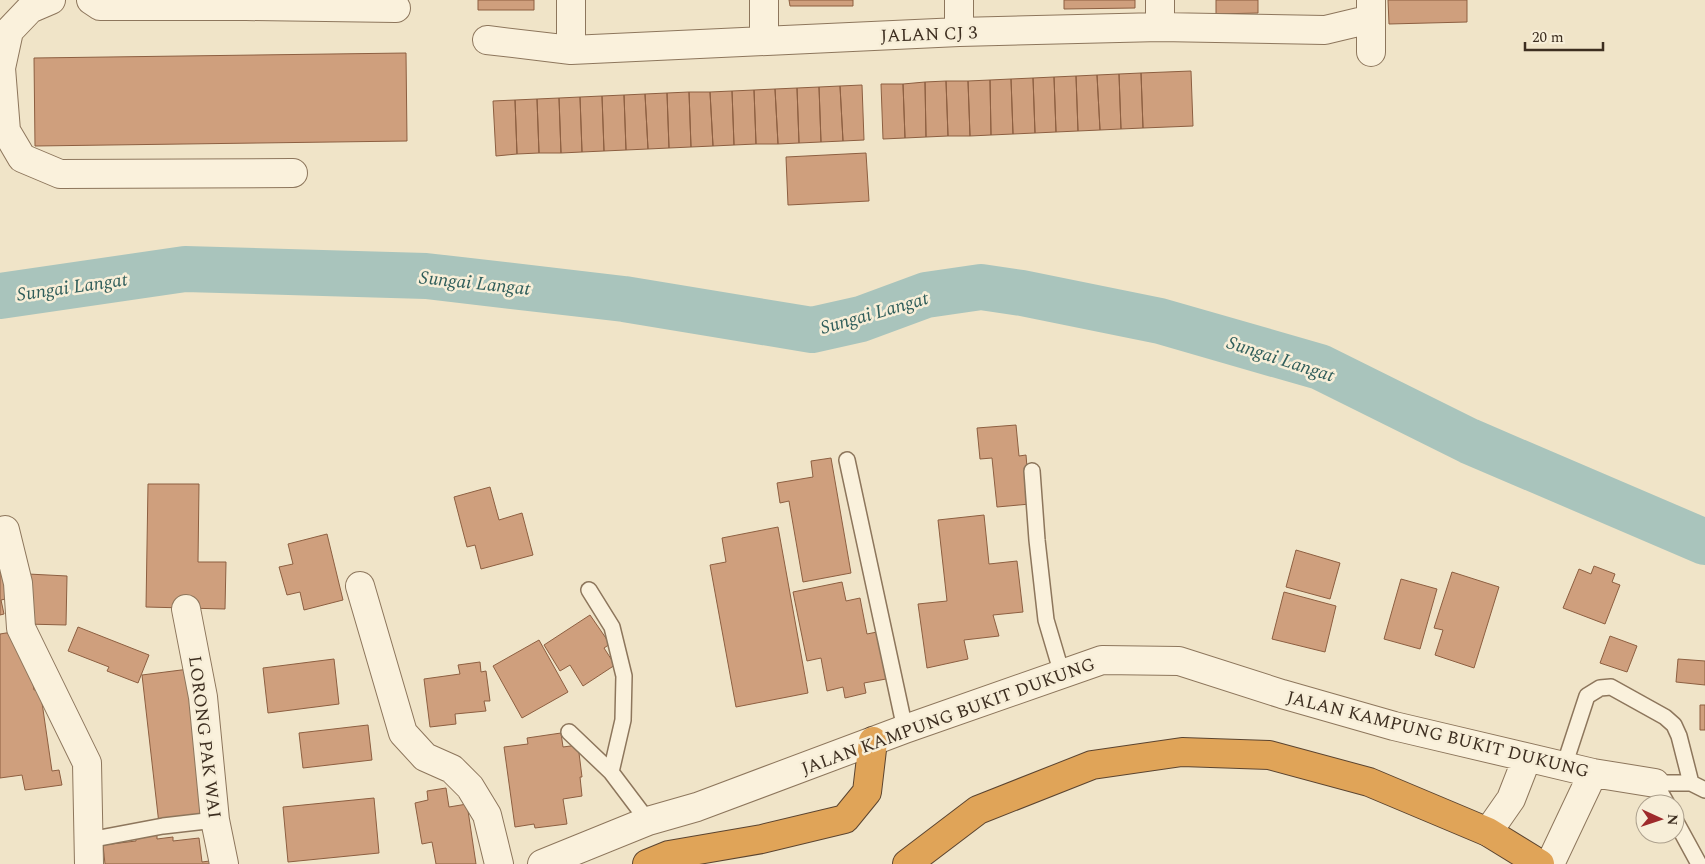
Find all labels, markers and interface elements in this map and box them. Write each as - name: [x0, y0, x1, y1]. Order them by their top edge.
- street label: JALAN CJ 3: [880, 19, 978, 50]
- scale bar: [1525, 20, 1602, 52]
- text: 20 m: [1532, 26, 1564, 49]
- water label: Sungai Langat: [418, 263, 533, 304]
- water label: Sungai Langat: [15, 265, 130, 310]
- water label: Sungai Langat: [817, 284, 933, 343]
- water label: Sungai Langat: [1223, 328, 1339, 391]
- street label: JALAN KAMPUNG BUKIT DUKUNG: [797, 651, 1099, 782]
- street label: LORONG PAK WAI: [181, 654, 228, 820]
- street label: JALAN KAMPUNG BUKIT DUKUNG: [1284, 684, 1592, 785]
- north arrow: [1635, 794, 1685, 844]
- text: N: [1662, 813, 1683, 826]

